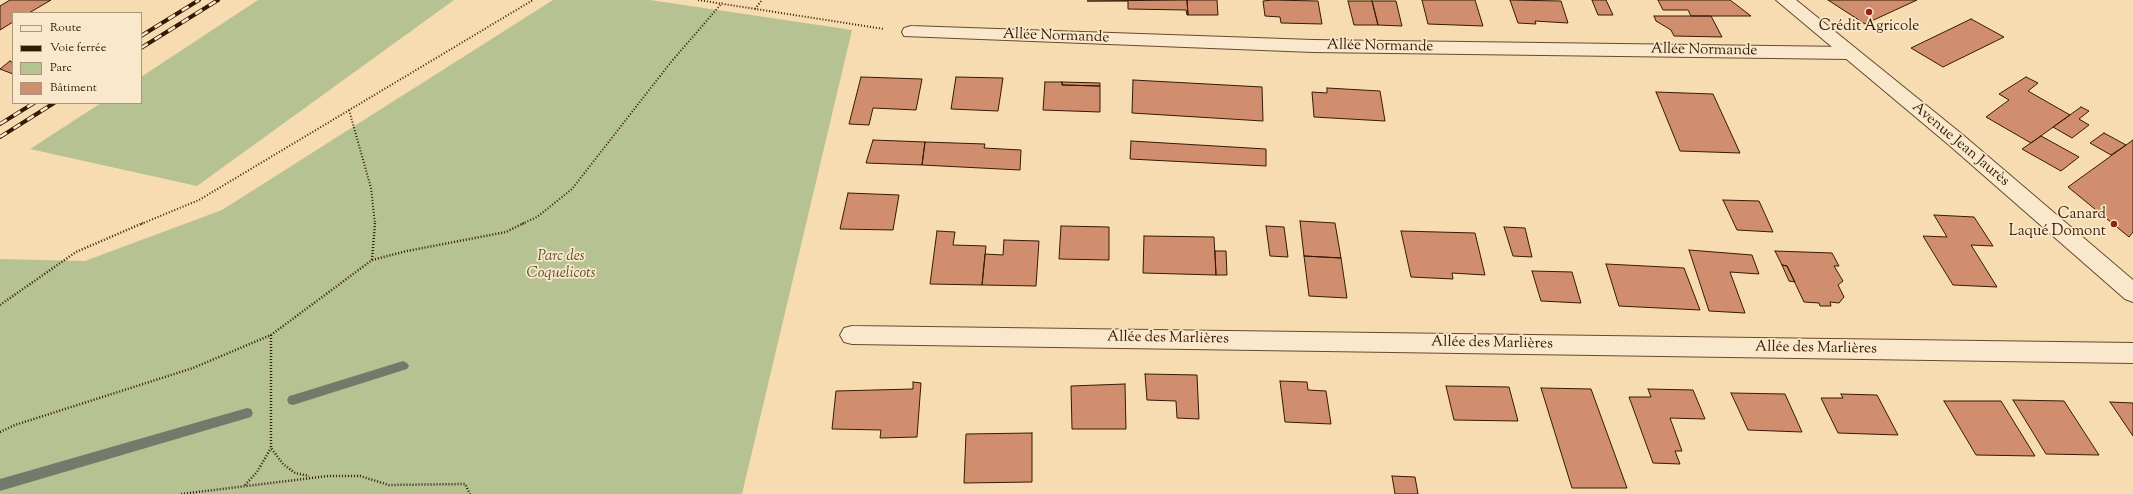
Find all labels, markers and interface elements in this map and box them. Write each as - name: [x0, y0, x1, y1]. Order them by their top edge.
- marker: Crédit Agricole: [1864, 7, 1874, 17]
- legend: [12, 12, 142, 104]
- place label: Crédit Agricole: [1819, 18, 1919, 36]
- text: Route: [50, 19, 81, 37]
- street label: Allée Normande: [1002, 26, 1110, 48]
- street label: Allée Normande: [1327, 37, 1433, 57]
- text: Voie ferrée: [50, 39, 106, 57]
- street label: Allée Normande: [1651, 41, 1757, 61]
- text: Parc: [50, 59, 72, 77]
- text: Bâtiment: [50, 79, 97, 97]
- street label: Avenue Jean Jaurès: [1908, 99, 2012, 191]
- place label: Canard Laqué Domont: [2009, 206, 2106, 241]
- marker: Canard Laqué Domont: [2109, 219, 2119, 229]
- park label: Parc des Coquelicots: [526, 248, 596, 283]
- street label: Allée des Marlières: [1107, 329, 1229, 349]
- street label: Allée des Marlières: [1431, 334, 1553, 354]
- street label: Allée des Marlières: [1755, 339, 1877, 359]

